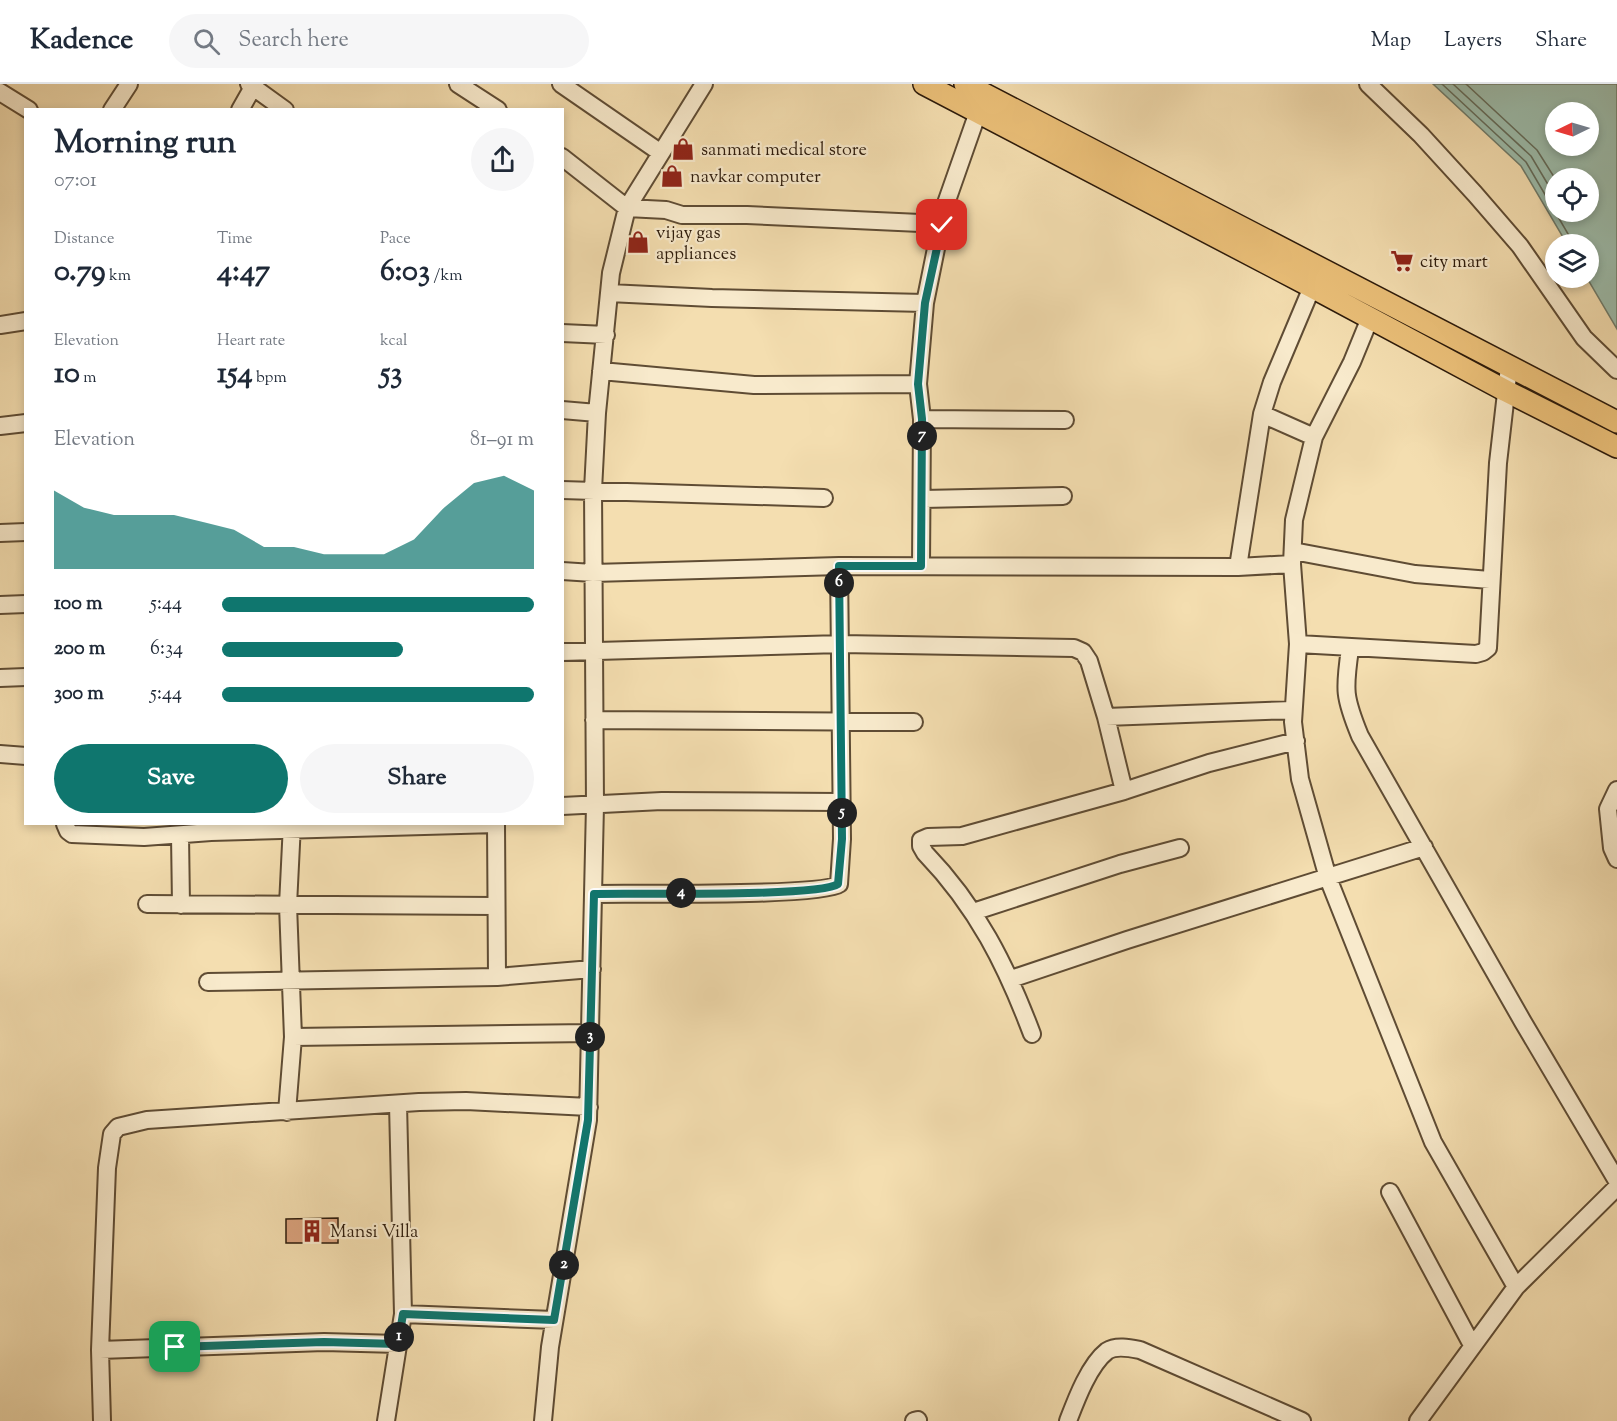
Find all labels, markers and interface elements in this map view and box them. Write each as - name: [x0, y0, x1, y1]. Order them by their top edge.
- search box: [169, 14, 589, 68]
- text: Kadence: [30, 21, 133, 61]
- icon: search: [190, 25, 223, 58]
- text: Search here: [238, 25, 349, 57]
- text: Map: [1371, 26, 1411, 56]
- text: Layers: [1444, 26, 1502, 56]
- text: Share: [1535, 26, 1587, 56]
- north arrow: [1545, 102, 1599, 156]
- map controls: [1545, 102, 1599, 288]
- text: Morning run: [54, 120, 236, 168]
- button: share: [471, 128, 534, 191]
- shop icon: sanmati medical store: [670, 136, 696, 162]
- place label: sanmati medical store: [701, 138, 867, 164]
- shop icon: navkar computer: [659, 163, 685, 189]
- place label: navkar computer: [690, 165, 821, 191]
- text: 07:01: [54, 167, 97, 196]
- button: locate: [1545, 168, 1599, 222]
- pin: [916, 199, 967, 250]
- icon: check: [925, 208, 958, 241]
- place label: vijay gas appliances: [656, 221, 736, 268]
- text: Distance: [54, 228, 114, 251]
- text: Time: [217, 228, 253, 251]
- text: Pace: [380, 228, 411, 251]
- shop icon: vijay gas appliances: [625, 229, 651, 255]
- button: layers: [1545, 234, 1599, 288]
- supermarket icon: city mart: [1389, 248, 1415, 274]
- place label: city mart: [1420, 250, 1488, 276]
- text: 0.79: [54, 251, 106, 294]
- text: 4:47: [217, 251, 270, 294]
- text: 6:03: [380, 251, 430, 294]
- text: km: [106, 265, 131, 288]
- text: /km: [430, 265, 462, 288]
- text: Elevation: [54, 330, 119, 353]
- text: Heart rate: [217, 330, 285, 353]
- text: kcal: [380, 330, 408, 353]
- text: 10: [54, 353, 80, 396]
- text: 154: [217, 353, 253, 396]
- text: 53: [380, 353, 402, 396]
- text: m: [80, 367, 96, 390]
- text: bpm: [253, 367, 287, 390]
- pin: 7: [907, 421, 937, 451]
- text: 7: [918, 424, 926, 447]
- text: Elevation: [54, 426, 135, 455]
- text: 81–91 m: [470, 426, 534, 455]
- pin: 6: [824, 568, 854, 598]
- text: 6: [835, 571, 843, 594]
- text: 100 m: [54, 590, 103, 619]
- text: 5:44: [150, 590, 182, 619]
- text: 200 m: [54, 635, 105, 664]
- text: 6:34: [150, 635, 183, 664]
- text: 300 m: [54, 680, 104, 709]
- text: 5:44: [150, 680, 182, 709]
- button: Save: [54, 744, 288, 813]
- button: Share: [300, 744, 534, 813]
- pin: 5: [827, 798, 857, 828]
- text: 5: [839, 801, 845, 824]
- pin: 4: [666, 878, 696, 908]
- text: 4: [677, 881, 685, 904]
- pin: 3: [575, 1022, 605, 1052]
- text: 3: [587, 1025, 593, 1048]
- building icon: Mansi Villa: [299, 1218, 325, 1244]
- place label: Mansi Villa: [330, 1220, 418, 1246]
- pin: 2: [549, 1250, 579, 1280]
- text: 2: [560, 1253, 568, 1276]
- pin: [149, 1321, 200, 1372]
- pin: 1: [384, 1322, 414, 1352]
- text: 1: [396, 1325, 402, 1348]
- icon: arrive: [158, 1330, 191, 1363]

